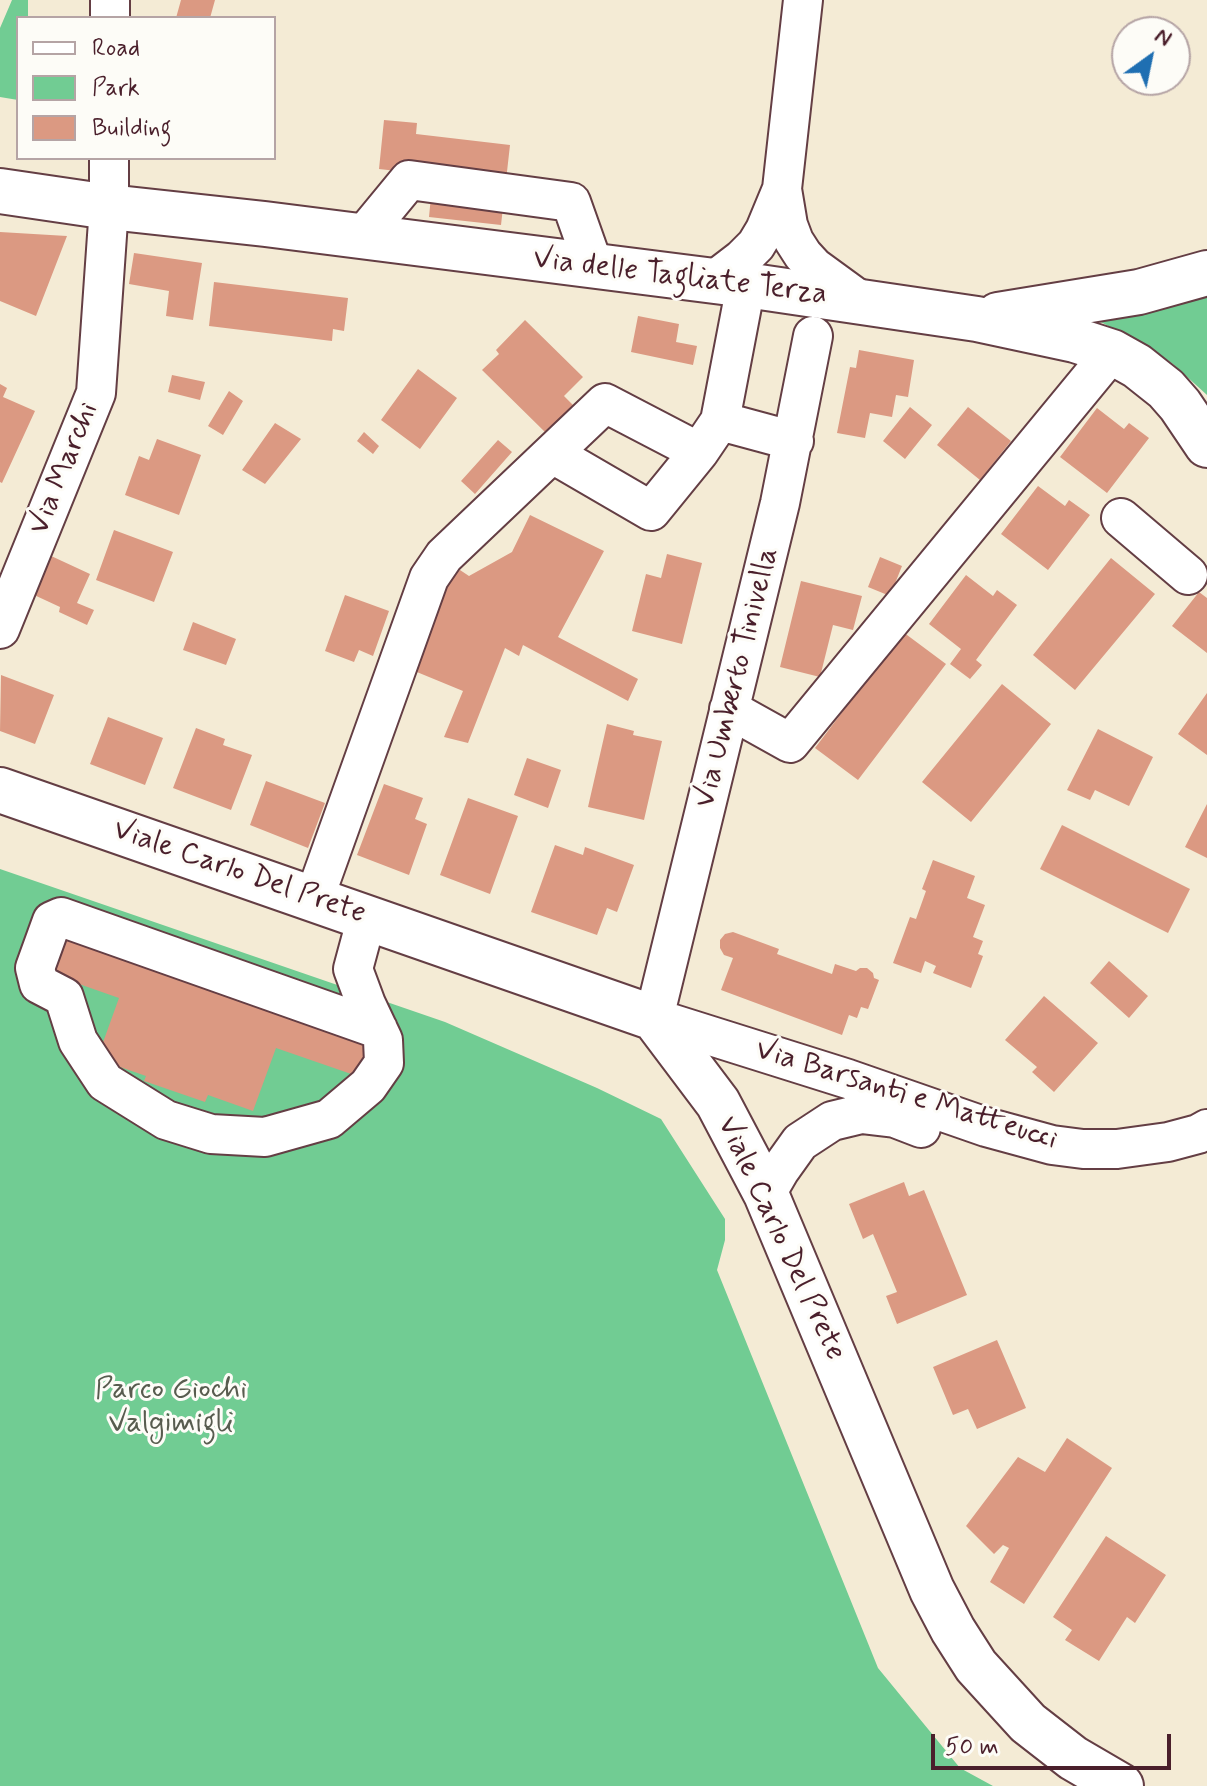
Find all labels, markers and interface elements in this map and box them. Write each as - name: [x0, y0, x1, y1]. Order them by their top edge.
- legend: [16, 16, 276, 160]
- north arrow: [1111, 16, 1191, 96]
- text: N: [1149, 22, 1177, 53]
- text: Road: [92, 33, 140, 64]
- text: Park: [92, 73, 140, 104]
- text: Building: [92, 113, 172, 144]
- street label: Via delle Tagliate Terza: [531, 242, 829, 314]
- street label: Via Marchi: [22, 398, 108, 540]
- street label: Via Umberto Tinivella: [688, 544, 788, 812]
- street label: Viale Carlo Del Prete: [108, 813, 370, 933]
- street label: Via Barsanti e Matteucci: [751, 1033, 1061, 1159]
- street label: Viale Carlo Del Prete: [708, 1111, 852, 1367]
- park label: Parco Giochi Valgimigli: [95, 1373, 247, 1444]
- scale bar: [935, 1718, 1175, 1768]
- text: 50 m: [945, 1732, 999, 1763]

